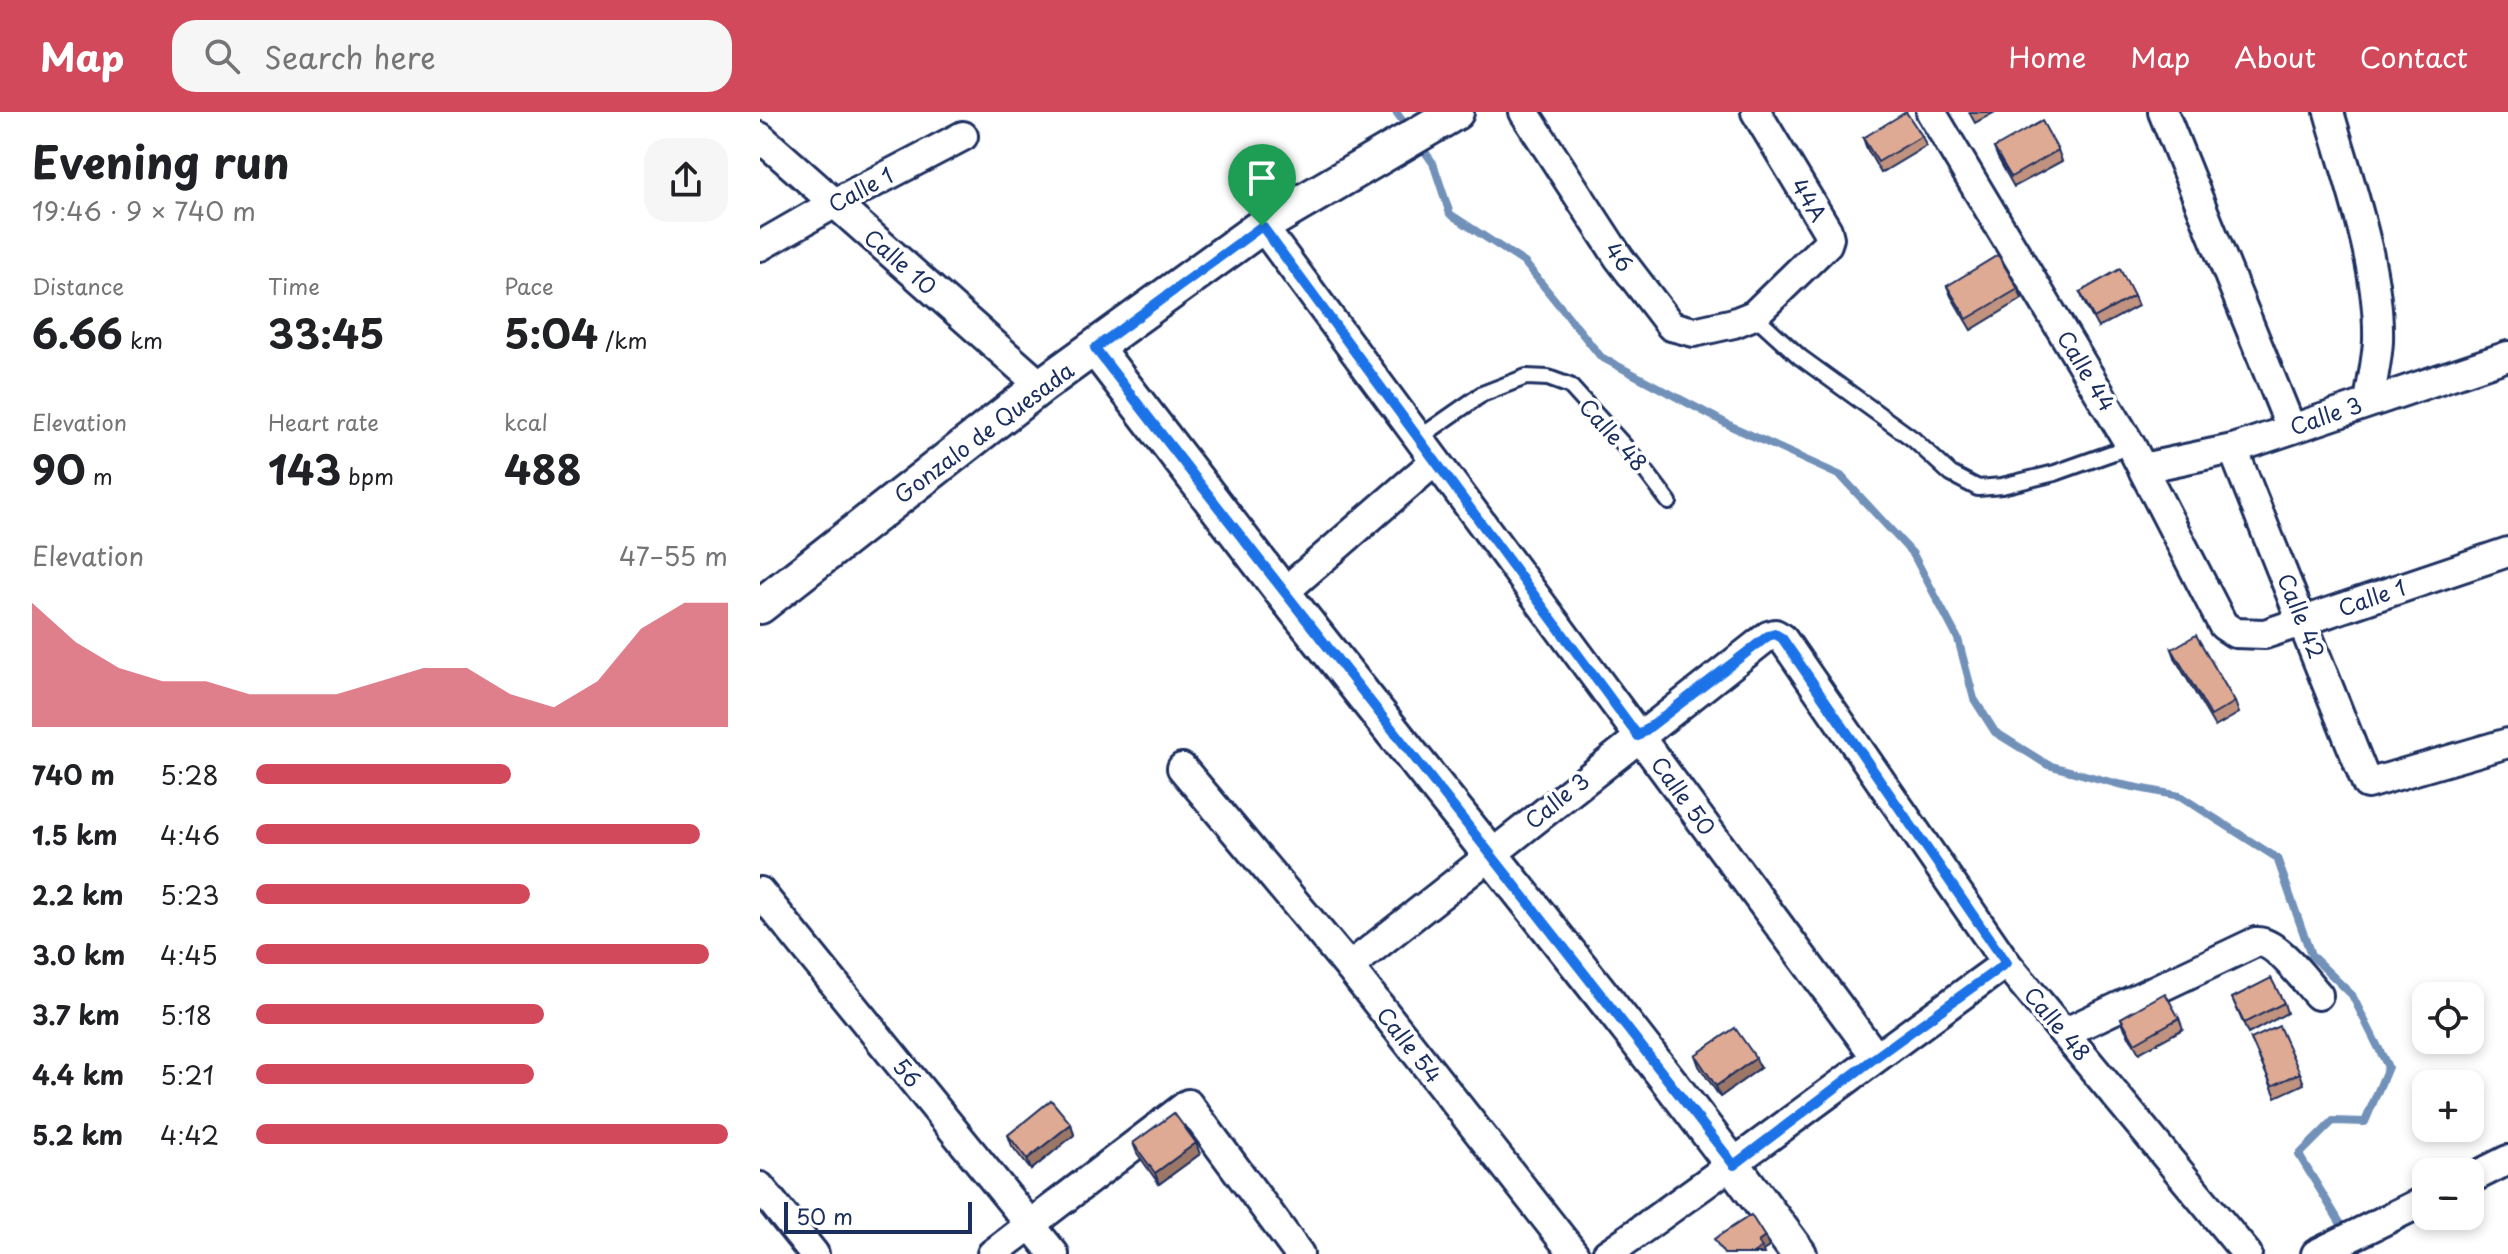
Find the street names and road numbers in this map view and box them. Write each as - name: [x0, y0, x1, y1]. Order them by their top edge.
- street label: Calle 1: [822, 158, 899, 220]
- street label: 44A: [1784, 171, 1836, 227]
- street label: Calle 10: [858, 220, 944, 302]
- street label: 46: [1598, 234, 1642, 278]
- street label: Calle 44: [2050, 323, 2125, 417]
- street label: Gonzalo de Quesada: [886, 353, 1080, 510]
- street label: Calle 3: [2285, 387, 2366, 442]
- street label: Calle 48: [1572, 390, 1656, 478]
- street label: Calle 42: [2270, 568, 2334, 663]
- street label: Calle 1: [2333, 570, 2410, 624]
- street label: Calle 50: [1644, 749, 1724, 842]
- street label: Calle 3: [1517, 764, 1595, 836]
- street label: Calle 48: [2017, 978, 2099, 1068]
- street label: Calle 54: [1370, 999, 1451, 1089]
- street label: 56: [886, 1050, 930, 1094]

